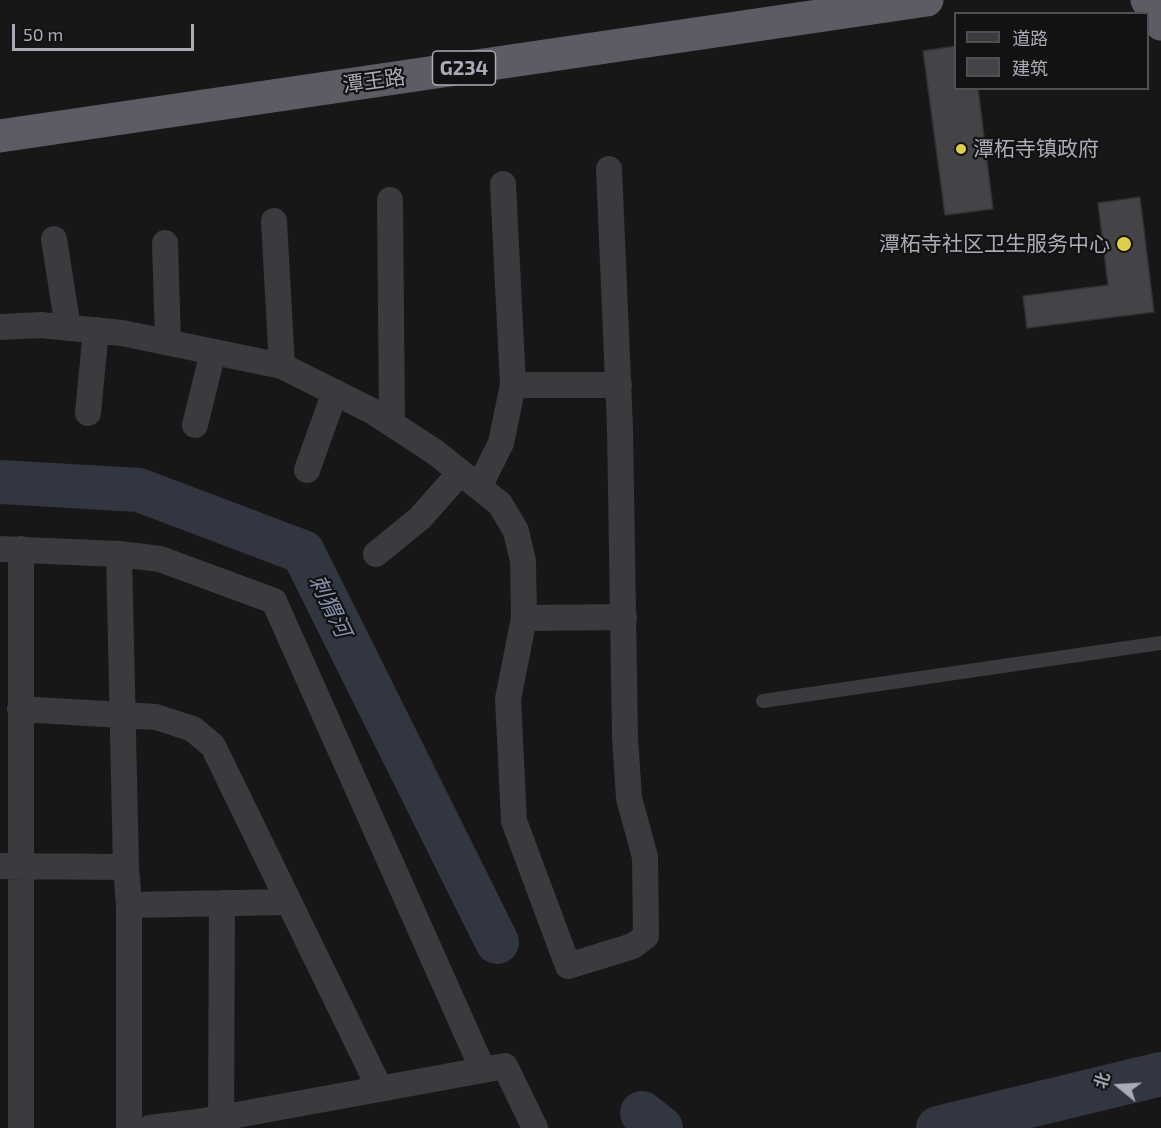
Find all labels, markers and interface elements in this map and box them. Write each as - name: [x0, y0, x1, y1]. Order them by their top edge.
- scale bar: [15, 12, 196, 50]
- legend: [954, 12, 1149, 90]
- text: 50 m: [23, 23, 63, 45]
- text: 道路: [1012, 27, 1048, 49]
- road number: G234: [432, 51, 496, 85]
- text: 建筑: [1012, 57, 1048, 79]
- street label: 潭王路: [341, 64, 407, 98]
- place label: 潭柘寺镇政府: [973, 136, 1099, 162]
- marker: 潭柘寺镇政府: [954, 142, 968, 156]
- place label: 潭柘寺社区卫生服务中心: [879, 231, 1110, 257]
- marker: 潭柘寺社区卫生服务中心: [1115, 235, 1133, 253]
- water label: 刺猬河: [304, 571, 356, 641]
- north arrow: [1089, 1056, 1149, 1116]
- text: 北: [1090, 1070, 1113, 1091]

